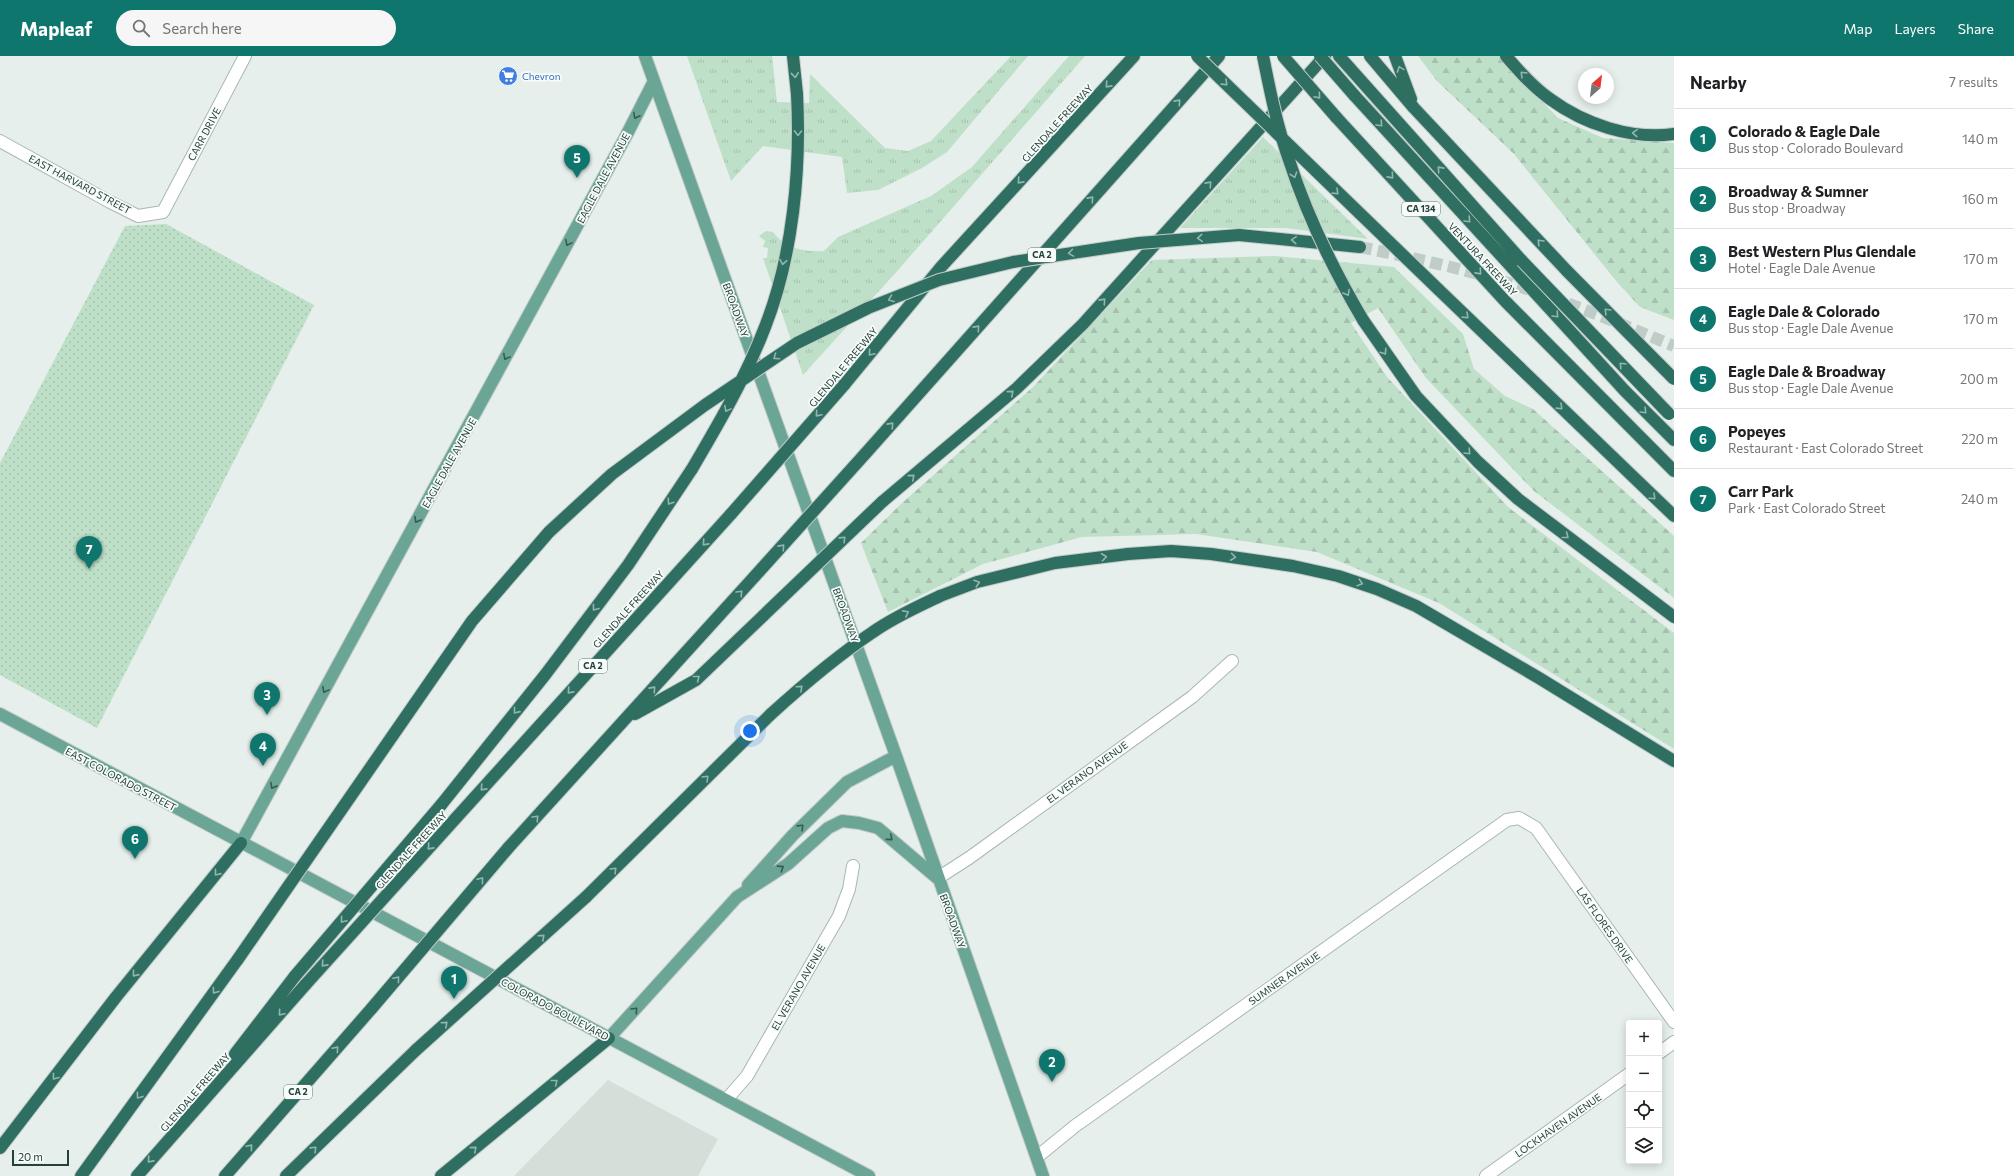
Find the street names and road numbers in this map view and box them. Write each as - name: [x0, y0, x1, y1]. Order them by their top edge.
- street label: GLENDALE FREEWAY: [1019, 81, 1095, 164]
- street label: CARR DRIVE: [185, 105, 223, 163]
- street label: EAGLE DALE AVENUE: [574, 131, 632, 225]
- street label: EAST HARVARD STREET: [27, 152, 134, 216]
- road number: CA 134: [1402, 202, 1440, 216]
- street label: VENTURA FREEWAY: [1446, 220, 1520, 299]
- road number: CA 2: [1028, 248, 1056, 262]
- street label: BROADWAY: [721, 281, 752, 339]
- street label: GLENDALE FREEWAY: [806, 324, 880, 409]
- street label: EAGLE DALE AVENUE: [419, 416, 479, 510]
- street label: GLENDALE FREEWAY: [590, 567, 666, 650]
- street label: BROADWAY: [831, 586, 862, 644]
- road number: CA 2: [579, 659, 607, 673]
- street label: EL VERANO AVENUE: [1044, 738, 1130, 805]
- street label: EAST COLORADO STREET: [64, 745, 179, 814]
- street label: GLENDALE FREEWAY: [373, 808, 449, 891]
- street label: LAS FLORES DRIVE: [1574, 885, 1636, 965]
- street label: BROADWAY: [938, 892, 969, 950]
- street label: EL VERANO AVENUE: [768, 942, 828, 1032]
- street label: SUMNER AVENUE: [1246, 949, 1322, 1007]
- street label: COLORADO BOULEVARD: [499, 975, 611, 1043]
- street label: GLENDALE FREEWAY: [158, 1050, 233, 1134]
- road number: CA 2: [284, 1085, 312, 1099]
- street label: LOCKHAVEN AVENUE: [1512, 1091, 1604, 1159]

